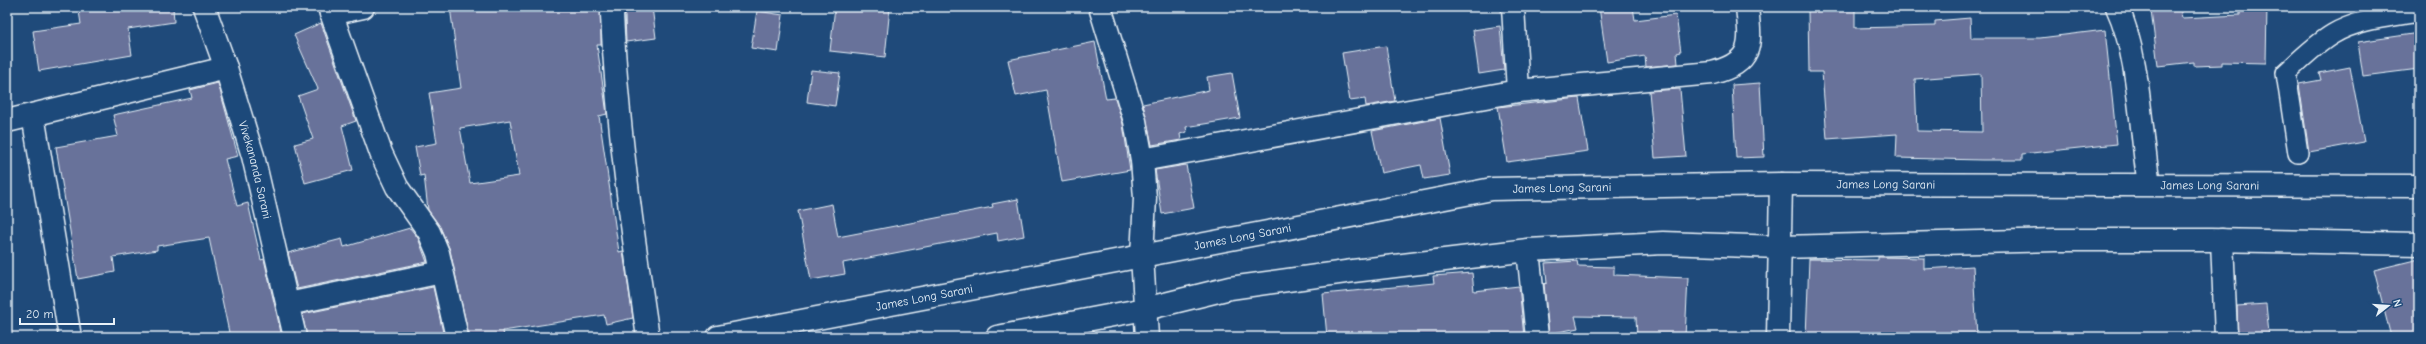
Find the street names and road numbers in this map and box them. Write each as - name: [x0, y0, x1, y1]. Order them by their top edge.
- street label: Vivekananda Sarani: [236, 119, 274, 220]
- street label: James Long Sarani: [1837, 177, 1935, 191]
- street label: James Long Sarani: [2161, 178, 2259, 192]
- street label: James Long Sarani: [1512, 180, 1611, 196]
- street label: James Long Sarani: [1193, 221, 1292, 253]
- street label: James Long Sarani: [874, 281, 974, 314]

